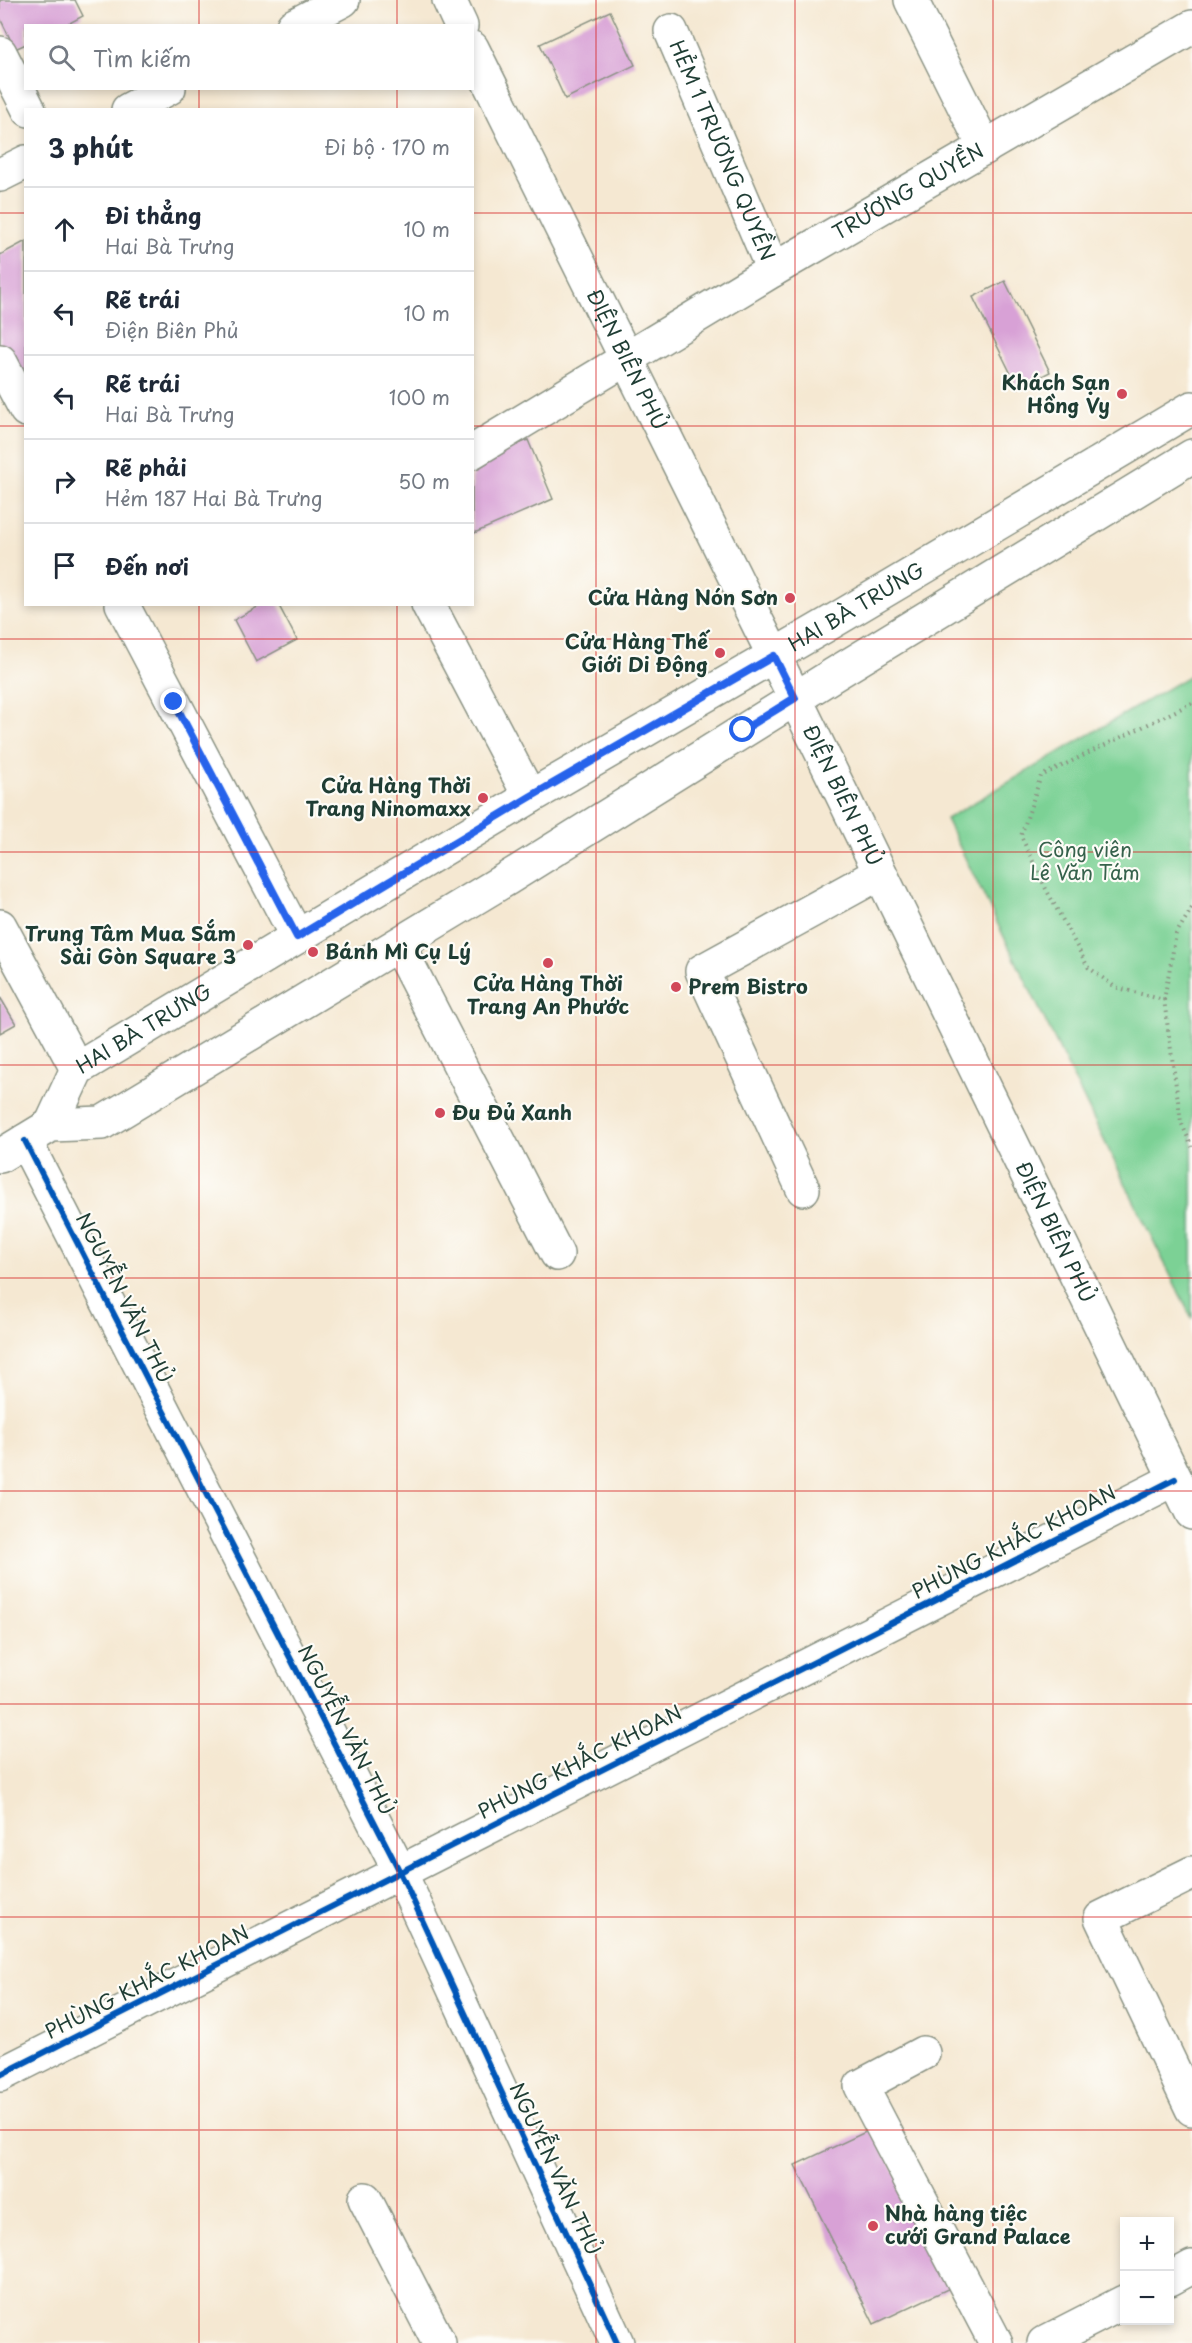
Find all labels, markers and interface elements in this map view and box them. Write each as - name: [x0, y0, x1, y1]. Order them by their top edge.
- search box: [24, 24, 474, 90]
- street label: HẺM 1 TRƯƠNG QUYỀN: [663, 35, 783, 265]
- icon: search: [45, 41, 78, 74]
- text: Tìm kiếm: [93, 41, 191, 74]
- text: 3 phút: [48, 128, 134, 167]
- text: Đi bộ · 170 m: [324, 132, 450, 162]
- street label: TRƯƠNG QUYỀN: [826, 135, 989, 247]
- text: Đi thẳng: [105, 198, 201, 231]
- icon: ahead: [48, 213, 81, 246]
- text: 10 m: [403, 214, 450, 244]
- text: Hai Bà Trưng: [105, 231, 234, 261]
- text: Rẽ trái: [105, 282, 180, 315]
- street label: ĐIỆN BIÊN PHỦ: [580, 284, 675, 435]
- icon: left: [48, 297, 81, 330]
- text: 10 m: [403, 298, 450, 328]
- text: Điện Biên Phủ: [105, 315, 239, 345]
- text: Rẽ trái: [105, 366, 180, 399]
- place label: Khách Sạn Hồng Vy: [1001, 367, 1110, 420]
- icon: left: [48, 381, 81, 414]
- text: 100 m: [389, 382, 450, 412]
- marker: Khách Sạn Hồng Vy: [1115, 387, 1129, 401]
- text: Hai Bà Trưng: [105, 399, 234, 429]
- text: Rẽ phải: [105, 450, 187, 483]
- icon: right: [48, 465, 81, 498]
- text: 50 m: [398, 466, 450, 496]
- text: Hẻm 187 Hai Bà Trưng: [105, 483, 322, 513]
- icon: arrive: [48, 549, 81, 582]
- text: Đến nơi: [105, 549, 189, 582]
- street label: HAI BÀ TRƯNG: [782, 554, 930, 658]
- place label: Cửa Hàng Nón Sơn: [588, 582, 778, 612]
- marker: Cửa Hàng Nón Sơn: [783, 591, 797, 605]
- place label: Cửa Hàng Thế Giới Di Động: [565, 626, 711, 679]
- marker: Cửa Hàng Thế Giới Di Động: [713, 646, 727, 660]
- route end: [160, 688, 186, 714]
- route start: [729, 716, 755, 742]
- street label: ĐIỆN BIÊN PHỦ: [796, 719, 890, 871]
- place label: Cửa Hàng Thời Trang Ninomaxx: [305, 770, 471, 823]
- marker: Cửa Hàng Thời Trang Ninomaxx: [476, 791, 490, 805]
- park label: Công viên Lê Văn Tám: [1030, 834, 1140, 887]
- place label: Trung Tâm Mua Sắm Sài Gòn Square 3: [25, 918, 236, 971]
- place label: Bánh Mì Cụ Lý: [325, 936, 471, 966]
- marker: Trung Tâm Mua Sắm Sài Gòn Square 3: [241, 938, 255, 952]
- marker: Bánh Mì Cụ Lý: [306, 945, 320, 959]
- marker: Cửa Hàng Thời Trang An Phước: [541, 956, 555, 970]
- place label: Cửa Hàng Thời Trang An Phước: [467, 968, 629, 1021]
- place label: Prem Bistro: [688, 971, 808, 1001]
- street label: HAI BÀ TRƯNG: [70, 975, 217, 1080]
- marker: Prem Bistro: [669, 980, 683, 994]
- place label: Đu Đủ Xanh: [452, 1097, 572, 1127]
- marker: Đu Đủ Xanh: [433, 1106, 447, 1120]
- street label: ĐIỆN BIÊN PHỦ: [1009, 1156, 1103, 1307]
- street label: NGUYỄN VĂN THỦ: [69, 1206, 182, 1388]
- street label: PHÙNG KHẮC KHOAN: [905, 1475, 1121, 1606]
- street label: NGUYỄN VĂN THỦ: [291, 1638, 404, 1820]
- street label: PHÙNG KHẮC KHOAN: [471, 1695, 687, 1826]
- street label: PHÙNG KHẮC KHOAN: [38, 1915, 254, 2046]
- street label: NGUYỄN VĂN THỦ: [503, 2076, 611, 2260]
- place label: Nhà hàng tiệc cưới Grand Palace: [885, 2198, 1071, 2251]
- map controls: [1120, 2217, 1174, 2325]
- button: +: [1120, 2217, 1174, 2271]
- marker: Nhà hàng tiệc cưới Grand Palace: [866, 2219, 880, 2233]
- button: −: [1120, 2271, 1174, 2325]

